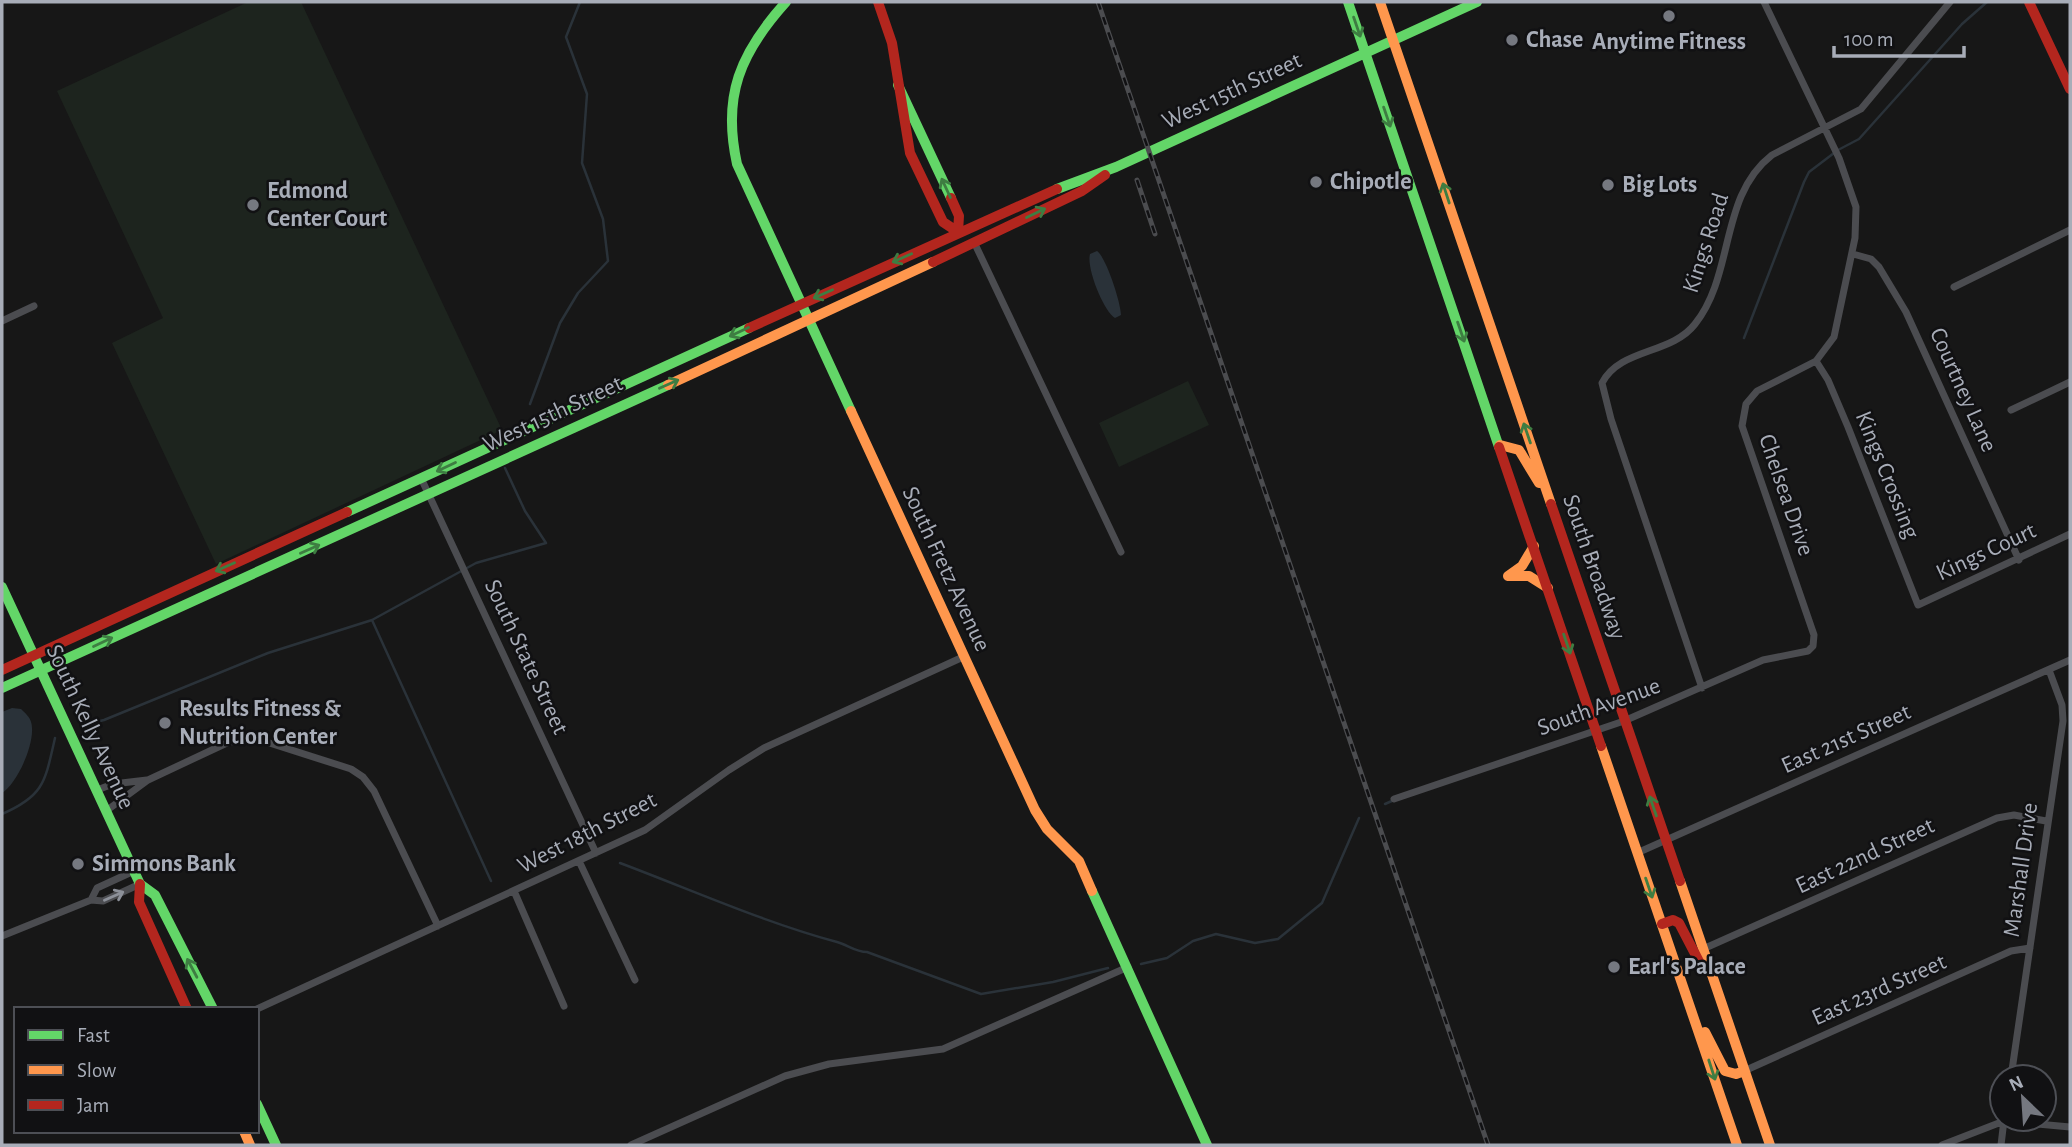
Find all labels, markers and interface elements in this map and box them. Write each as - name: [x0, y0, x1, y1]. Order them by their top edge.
- marker: Anytime Fitness: [1661, 8, 1677, 24]
- scale bar: [1834, 14, 1964, 58]
- one-way arrow: [1351, 16, 1364, 38]
- place label: Chase: [1526, 28, 1583, 52]
- text: 100 m: [1844, 29, 1894, 50]
- place label: Anytime Fitness: [1592, 30, 1746, 54]
- marker: Chase: [1504, 32, 1520, 48]
- street label: West 15th Street: [1159, 48, 1306, 134]
- one-way arrow: [1382, 105, 1394, 127]
- place label: Chipotle: [1330, 170, 1412, 194]
- place label: Big Lots: [1622, 173, 1697, 197]
- marker: Chipotle: [1308, 174, 1324, 190]
- marker: Big Lots: [1600, 177, 1616, 193]
- one-way arrow: [939, 178, 953, 199]
- place label: Edmond Center Court: [267, 179, 387, 231]
- one-way arrow: [1439, 182, 1452, 204]
- street label: Kings Road: [1679, 190, 1733, 296]
- marker: Edmond Center Court: [245, 197, 261, 213]
- one-way arrow: [1025, 206, 1046, 220]
- one-way arrow: [892, 252, 913, 265]
- one-way arrow: [813, 287, 834, 301]
- one-way arrow: [1456, 321, 1468, 343]
- street label: Courtney Lane: [1925, 324, 2001, 456]
- one-way arrow: [728, 326, 750, 339]
- street label: West 15th Street: [480, 371, 627, 457]
- one-way arrow: [658, 377, 679, 390]
- street label: Kings Crossing: [1851, 408, 1924, 542]
- one-way arrow: [1520, 422, 1533, 444]
- street label: Chelsea Drive: [1754, 431, 1818, 559]
- one-way arrow: [435, 461, 457, 474]
- street label: South Fretz Avenue: [897, 483, 995, 655]
- street label: South Broadway: [1558, 492, 1630, 642]
- street label: Kings Court: [1932, 518, 2040, 585]
- one-way arrow: [299, 542, 321, 555]
- one-way arrow: [215, 561, 236, 574]
- street label: South State Street: [480, 576, 572, 738]
- one-way arrow: [1562, 633, 1574, 655]
- one-way arrow: [92, 635, 113, 648]
- street label: South Kelly Avenue: [41, 641, 139, 813]
- street label: South Avenue: [1534, 674, 1664, 740]
- place label: Results Fitness & Nutrition Center: [179, 697, 341, 749]
- street label: East 21st Street: [1778, 700, 1915, 778]
- marker: Results Fitness & Nutrition Center: [157, 715, 173, 731]
- street label: West 18th Street: [514, 788, 661, 878]
- one-way arrow: [1646, 795, 1658, 817]
- street label: Marshall Drive: [2000, 801, 2042, 939]
- street label: East 22nd Street: [1792, 813, 1938, 899]
- place label: Simmons Bank: [92, 852, 236, 876]
- marker: Simmons Bank: [70, 856, 86, 872]
- one-way arrow: [1644, 877, 1656, 899]
- one-way arrow: [103, 889, 124, 902]
- street label: East 23rd Street: [1808, 950, 1950, 1030]
- place label: Earl's Palace: [1628, 955, 1746, 979]
- one-way arrow: [185, 959, 199, 979]
- marker: Earl's Palace: [1606, 959, 1622, 975]
- legend: [14, 1007, 259, 1133]
- text: Fast: [77, 1025, 110, 1046]
- one-way arrow: [1707, 1059, 1719, 1081]
- text: Slow: [77, 1060, 116, 1081]
- north arrow: [1988, 1063, 2058, 1133]
- text: N: [2006, 1073, 2026, 1095]
- text: Jam: [77, 1095, 109, 1116]

